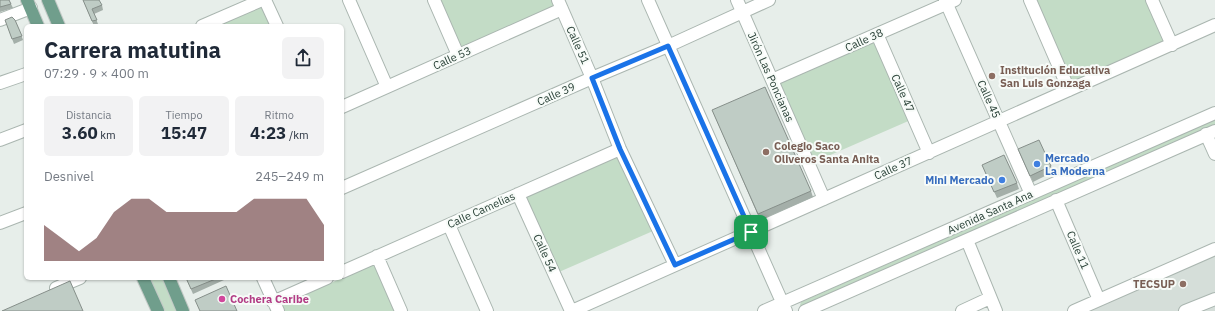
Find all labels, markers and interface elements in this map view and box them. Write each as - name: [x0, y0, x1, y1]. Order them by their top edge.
- street label: Calle 51: [563, 24, 593, 67]
- street label: Calle 38: [843, 25, 885, 55]
- street label: Jirón Las Poncianas: [745, 30, 797, 124]
- text: Carrera matutina: [44, 35, 221, 64]
- button: share: [282, 37, 324, 79]
- street label: Calle 53: [431, 43, 473, 73]
- place label: Institución Educativa San Luis Gonzaga: [1000, 63, 1110, 90]
- text: 07:29 · 9 × 400 m: [44, 65, 149, 82]
- marker: Institución Educativa San Luis Gonzaga: [987, 71, 997, 81]
- street label: Calle 47: [888, 72, 918, 114]
- street label: Calle 45: [974, 78, 1004, 120]
- street label: Calle 39: [535, 79, 577, 109]
- text: Distancia: [66, 108, 111, 122]
- text: Tiempo: [165, 108, 203, 122]
- text: Ritmo: [265, 108, 294, 122]
- text: 3.60: [62, 122, 98, 144]
- text: 15:47: [161, 122, 207, 144]
- text: 4:23: [250, 122, 286, 144]
- text: km: [98, 128, 116, 142]
- text: /km: [286, 128, 309, 142]
- place label: Colegio Saco Oliveros Santa Anita: [774, 139, 880, 166]
- marker: Colegio Saco Oliveros Santa Anita: [761, 147, 771, 157]
- place label: Mercado La Moderna: [1045, 151, 1105, 178]
- street label: Calle 37: [872, 153, 914, 183]
- marker: Mercado La Moderna: [1032, 159, 1042, 169]
- text: Desnivel: [44, 168, 94, 185]
- text: 245–249 m: [255, 168, 324, 185]
- place label: Mini Mercado: [925, 173, 994, 187]
- marker: Mini Mercado: [997, 175, 1007, 185]
- street label: Avenida Santa Ana: [945, 187, 1035, 237]
- street label: Calle Camelias: [445, 189, 517, 231]
- pin: [734, 215, 768, 249]
- icon: arrive: [740, 221, 762, 243]
- street label: Calle 11: [1064, 229, 1093, 272]
- street label: Calle 54: [530, 232, 560, 275]
- place label: TECSUP: [1133, 277, 1175, 291]
- marker: TECSUP: [1178, 279, 1188, 289]
- place label: Cochera Caribe: [230, 292, 309, 306]
- marker: Cochera Caribe: [217, 294, 227, 304]

